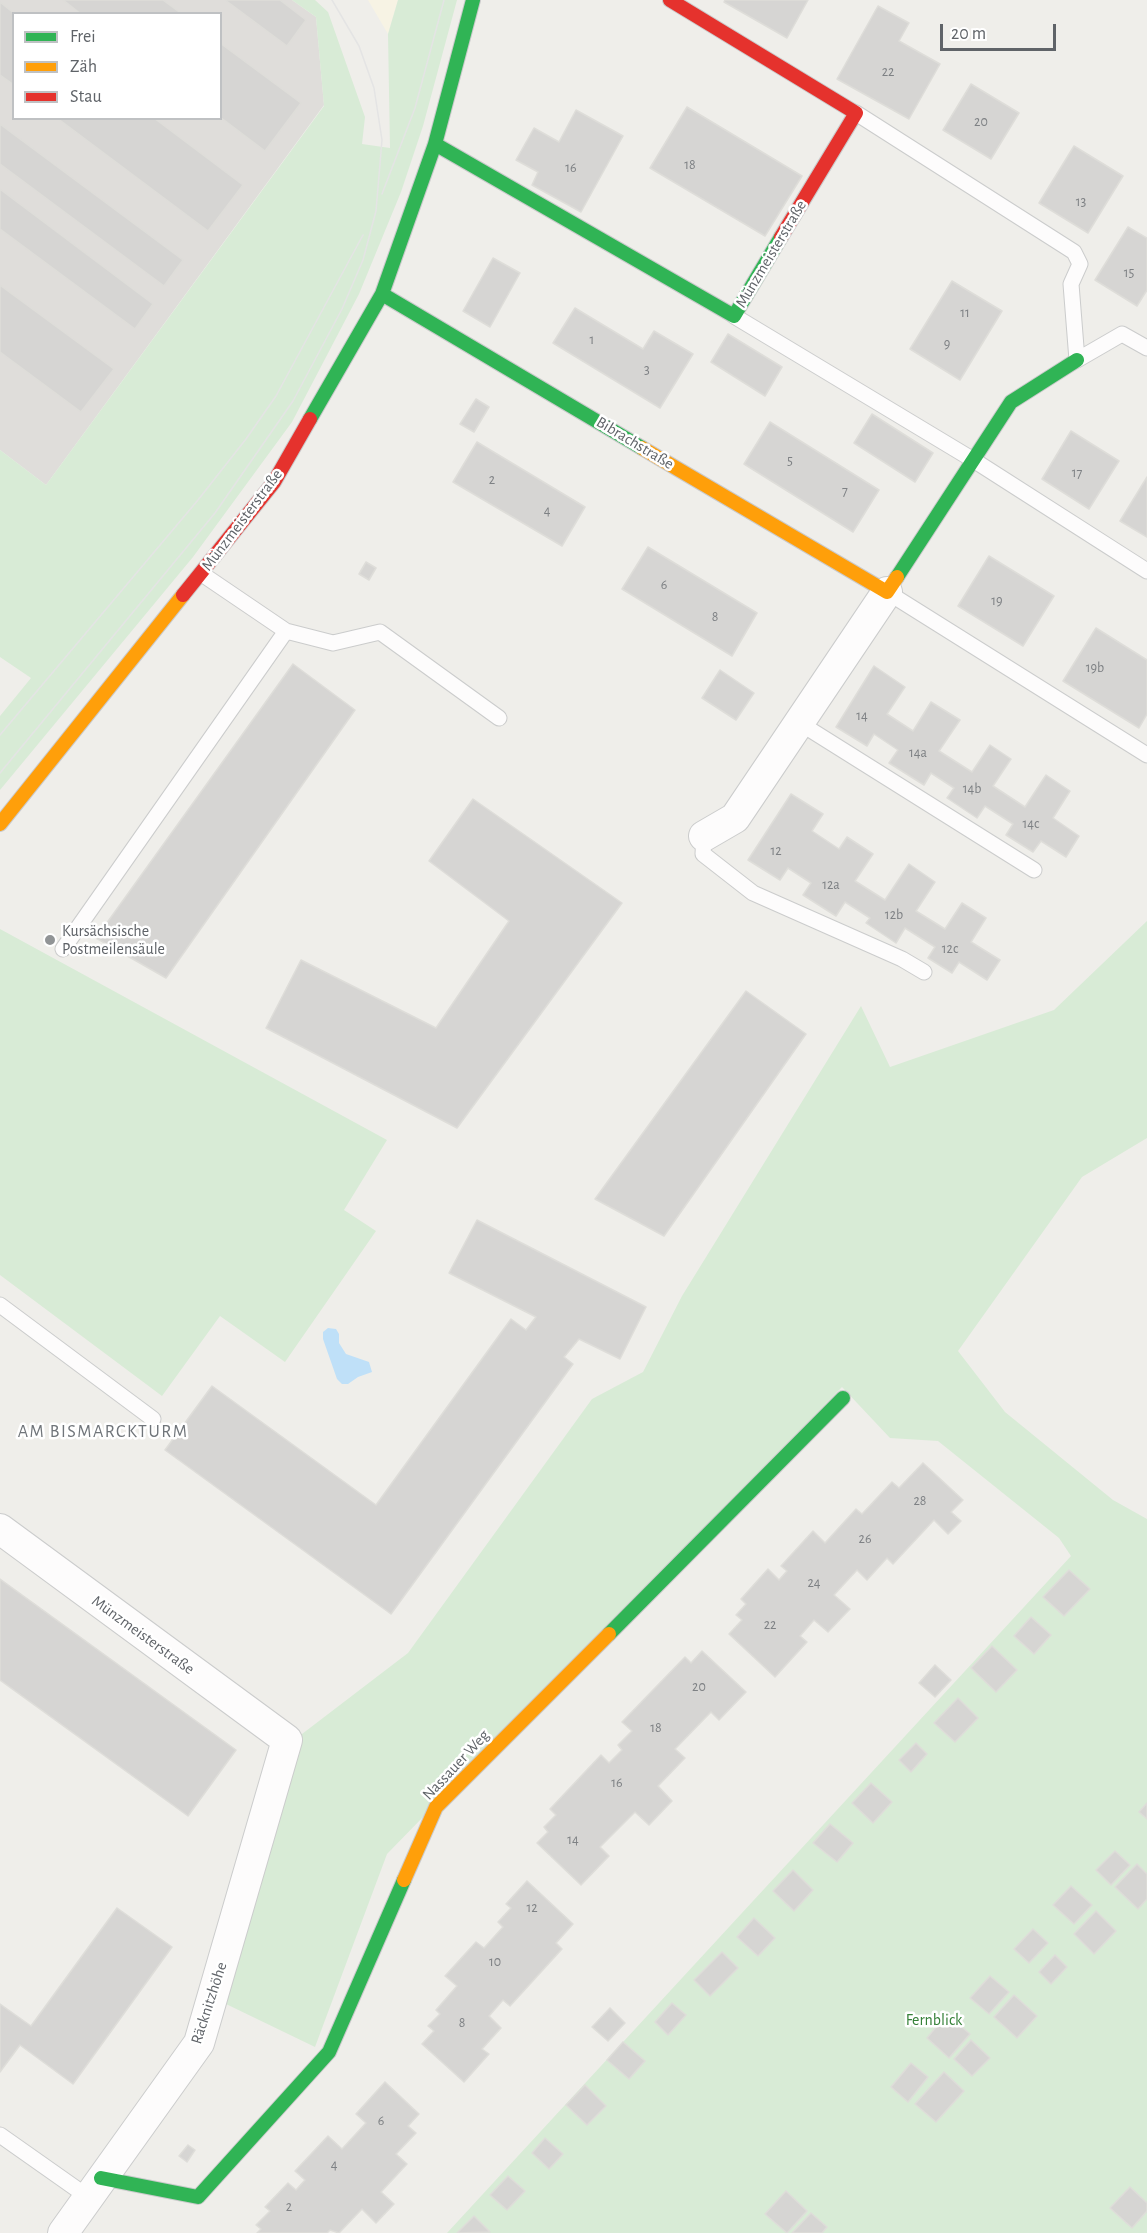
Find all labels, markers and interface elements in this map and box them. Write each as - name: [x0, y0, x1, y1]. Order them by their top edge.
- legend: [12, 12, 222, 120]
- scale bar: [943, 12, 1058, 50]
- text: 20 m: [951, 25, 986, 43]
- text: Frei: [70, 28, 96, 46]
- text: Zäh: [70, 58, 97, 76]
- house number: 22: [882, 64, 894, 80]
- text: Stau: [70, 88, 102, 106]
- house number: 20: [974, 114, 988, 130]
- house number: 18: [684, 157, 696, 173]
- house number: 16: [565, 160, 577, 176]
- house number: 13: [1076, 194, 1086, 210]
- street label: Münzmeisterstraße: [731, 197, 811, 311]
- house number: 15: [1124, 265, 1134, 281]
- house number: 11: [960, 305, 970, 321]
- house number: 1: [590, 332, 594, 348]
- house number: 9: [944, 336, 950, 352]
- house number: 3: [644, 362, 650, 378]
- street label: Bibrachstraße: [593, 412, 677, 474]
- house number: 5: [787, 453, 793, 469]
- street label: Münzmeisterstraße: [198, 465, 286, 575]
- house number: 17: [1072, 465, 1082, 481]
- house number: 2: [489, 472, 495, 488]
- house number: 7: [842, 483, 848, 499]
- house number: 4: [544, 503, 550, 519]
- house number: 6: [661, 577, 667, 593]
- house number: 19: [991, 593, 1003, 609]
- house number: 8: [712, 609, 718, 625]
- house number: 19b: [1086, 660, 1104, 676]
- house number: 14: [856, 708, 868, 724]
- house number: 14a: [909, 745, 927, 761]
- house number: 14b: [963, 781, 981, 797]
- house number: 14c: [1023, 816, 1039, 832]
- house number: 12: [770, 843, 782, 859]
- house number: 12a: [822, 877, 840, 893]
- house number: 12b: [885, 907, 903, 923]
- place label: Kursächsische Postmeilensäule: [62, 921, 165, 959]
- marker: Kursächsische Postmeilensäule: [43, 933, 57, 947]
- house number: 12c: [942, 941, 958, 957]
- district label: AM BISMARCKTURM: [18, 1421, 188, 1443]
- house number: 28: [913, 1493, 927, 1509]
- house number: 26: [859, 1531, 871, 1547]
- house number: 24: [807, 1575, 821, 1591]
- street label: Münzmeisterstraße: [88, 1591, 198, 1679]
- house number: 22: [764, 1617, 776, 1633]
- house number: 20: [692, 1679, 706, 1695]
- house number: 18: [650, 1720, 662, 1736]
- street label: Nassauer Weg: [419, 1726, 493, 1804]
- house number: 16: [611, 1775, 623, 1791]
- house number: 14: [567, 1832, 579, 1848]
- house number: 12: [526, 1900, 538, 1916]
- house number: 10: [489, 1954, 501, 1970]
- street label: Räcknitzhöhe: [187, 1960, 231, 2046]
- park label: Fernblick: [906, 2010, 962, 2030]
- house number: 8: [459, 2015, 465, 2031]
- house number: 6: [378, 2113, 384, 2129]
- house number: 4: [331, 2157, 337, 2173]
- house number: 2: [286, 2199, 292, 2215]

